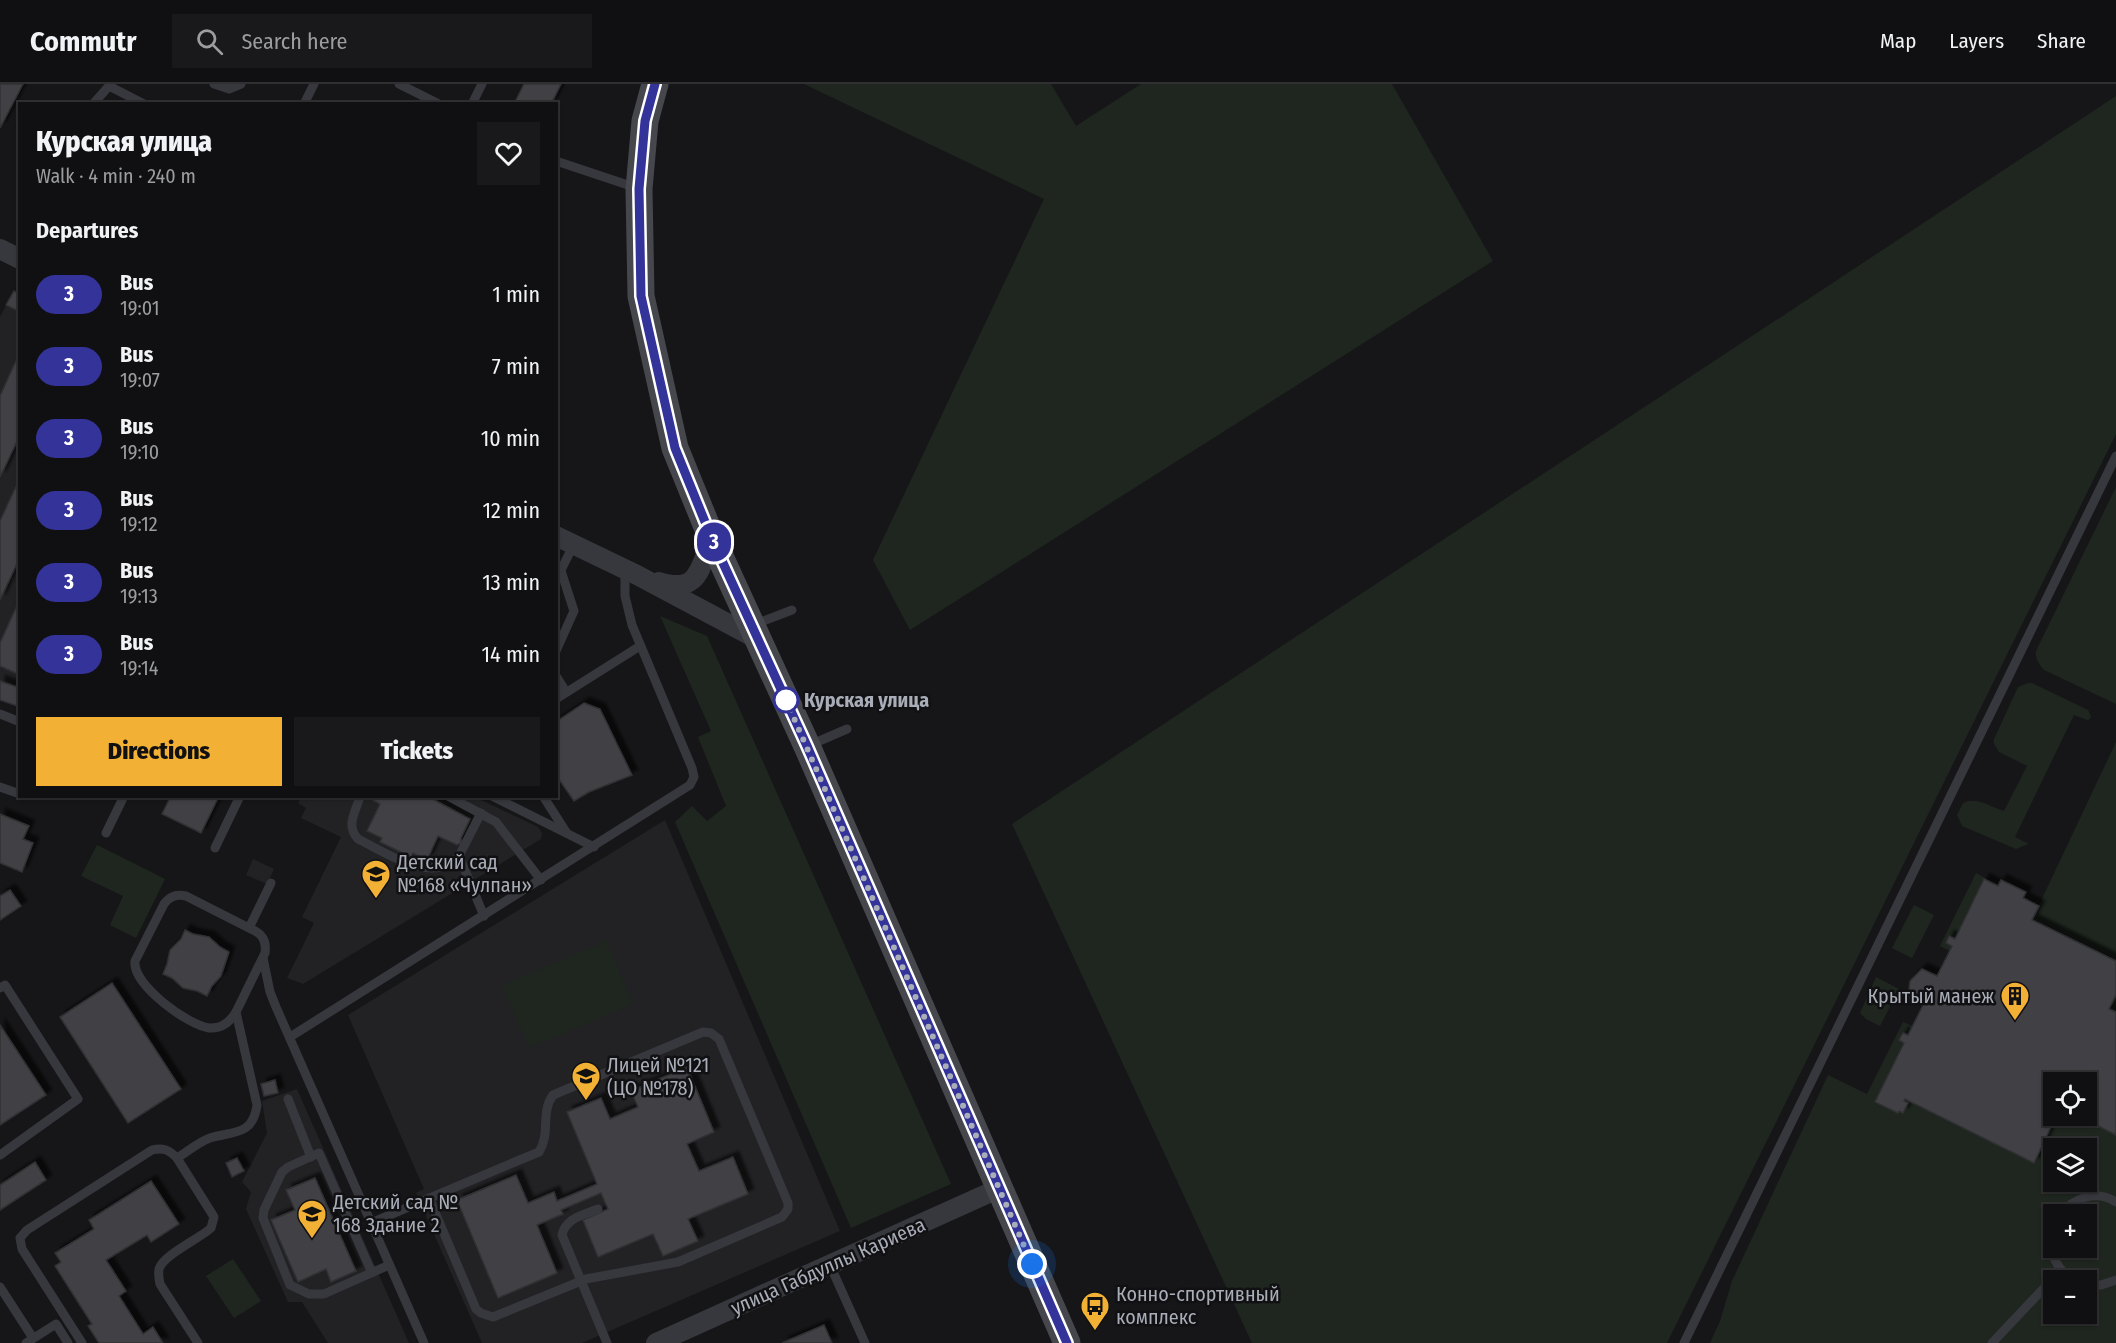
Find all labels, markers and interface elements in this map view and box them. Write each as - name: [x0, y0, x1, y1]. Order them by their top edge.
- search box: [172, 14, 592, 68]
- text: Commutr: [30, 25, 136, 58]
- icon: search: [193, 25, 226, 58]
- text: Search here: [241, 28, 347, 55]
- text: Map: [1880, 28, 1916, 54]
- text: Layers: [1949, 28, 2004, 54]
- text: Share: [2037, 28, 2086, 54]
- button: heart: [477, 122, 540, 185]
- text: Курская улица: [36, 125, 212, 158]
- text: Walk · 4 min · 240 m: [36, 164, 196, 188]
- text: Departures: [36, 217, 138, 244]
- text: Bus: [120, 269, 153, 296]
- text: 3: [64, 281, 74, 307]
- text: 1 min: [492, 281, 540, 308]
- text: 19:01: [120, 296, 159, 320]
- text: Bus: [120, 341, 153, 368]
- text: 3: [64, 353, 74, 379]
- text: 7 min: [492, 353, 540, 380]
- text: 19:07: [120, 368, 160, 392]
- text: Bus: [120, 413, 153, 440]
- text: 3: [64, 425, 74, 451]
- text: 10 min: [481, 425, 540, 452]
- text: 19:10: [120, 440, 159, 464]
- text: Bus: [120, 485, 153, 512]
- text: 3: [64, 497, 74, 523]
- text: 12 min: [482, 497, 540, 524]
- text: 19:12: [120, 512, 158, 536]
- line badge: 3: [694, 522, 734, 562]
- text: 3: [709, 529, 719, 555]
- text: Bus: [120, 557, 153, 584]
- text: 3: [64, 569, 74, 595]
- text: 13 min: [482, 569, 540, 596]
- text: 19:13: [120, 584, 158, 608]
- text: Bus: [120, 629, 153, 656]
- text: 3: [64, 641, 74, 667]
- text: 14 min: [482, 641, 540, 668]
- text: 19:14: [120, 656, 158, 680]
- marker: Курская улица: [773, 687, 799, 713]
- place label: Курская улица: [804, 688, 929, 712]
- button: Directions: [36, 717, 282, 786]
- button: Tickets: [294, 717, 540, 786]
- place label: Детский сад №168 «Чулпан»: [396, 850, 532, 897]
- school or university icon: Детский сад №168 «Чулпан»: [360, 858, 392, 900]
- building icon: Крытый манеж: [1999, 980, 2031, 1022]
- place label: Крытый манеж: [1867, 984, 1994, 1008]
- place label: Лицей №121 (ЦО №178): [607, 1053, 709, 1100]
- school or university icon: Лицей №121 (ЦО №178): [570, 1060, 602, 1102]
- map controls: [2043, 1072, 2097, 1324]
- button: locate: [2043, 1072, 2097, 1126]
- button: layers: [2043, 1138, 2097, 1192]
- place label: Детский сад № 168 Здание 2: [332, 1190, 458, 1237]
- school or university icon: Детский сад № 168 Здание 2: [296, 1198, 328, 1240]
- button: +: [2043, 1204, 2097, 1258]
- street label: улица Габдуллы Кариева: [727, 1212, 929, 1320]
- your location: [1017, 1249, 1047, 1279]
- button: −: [2043, 1270, 2097, 1324]
- place label: Конно-спортивный комплекс: [1116, 1282, 1280, 1329]
- bus stop icon: Конно-спортивный комплекс: [1079, 1290, 1111, 1332]

